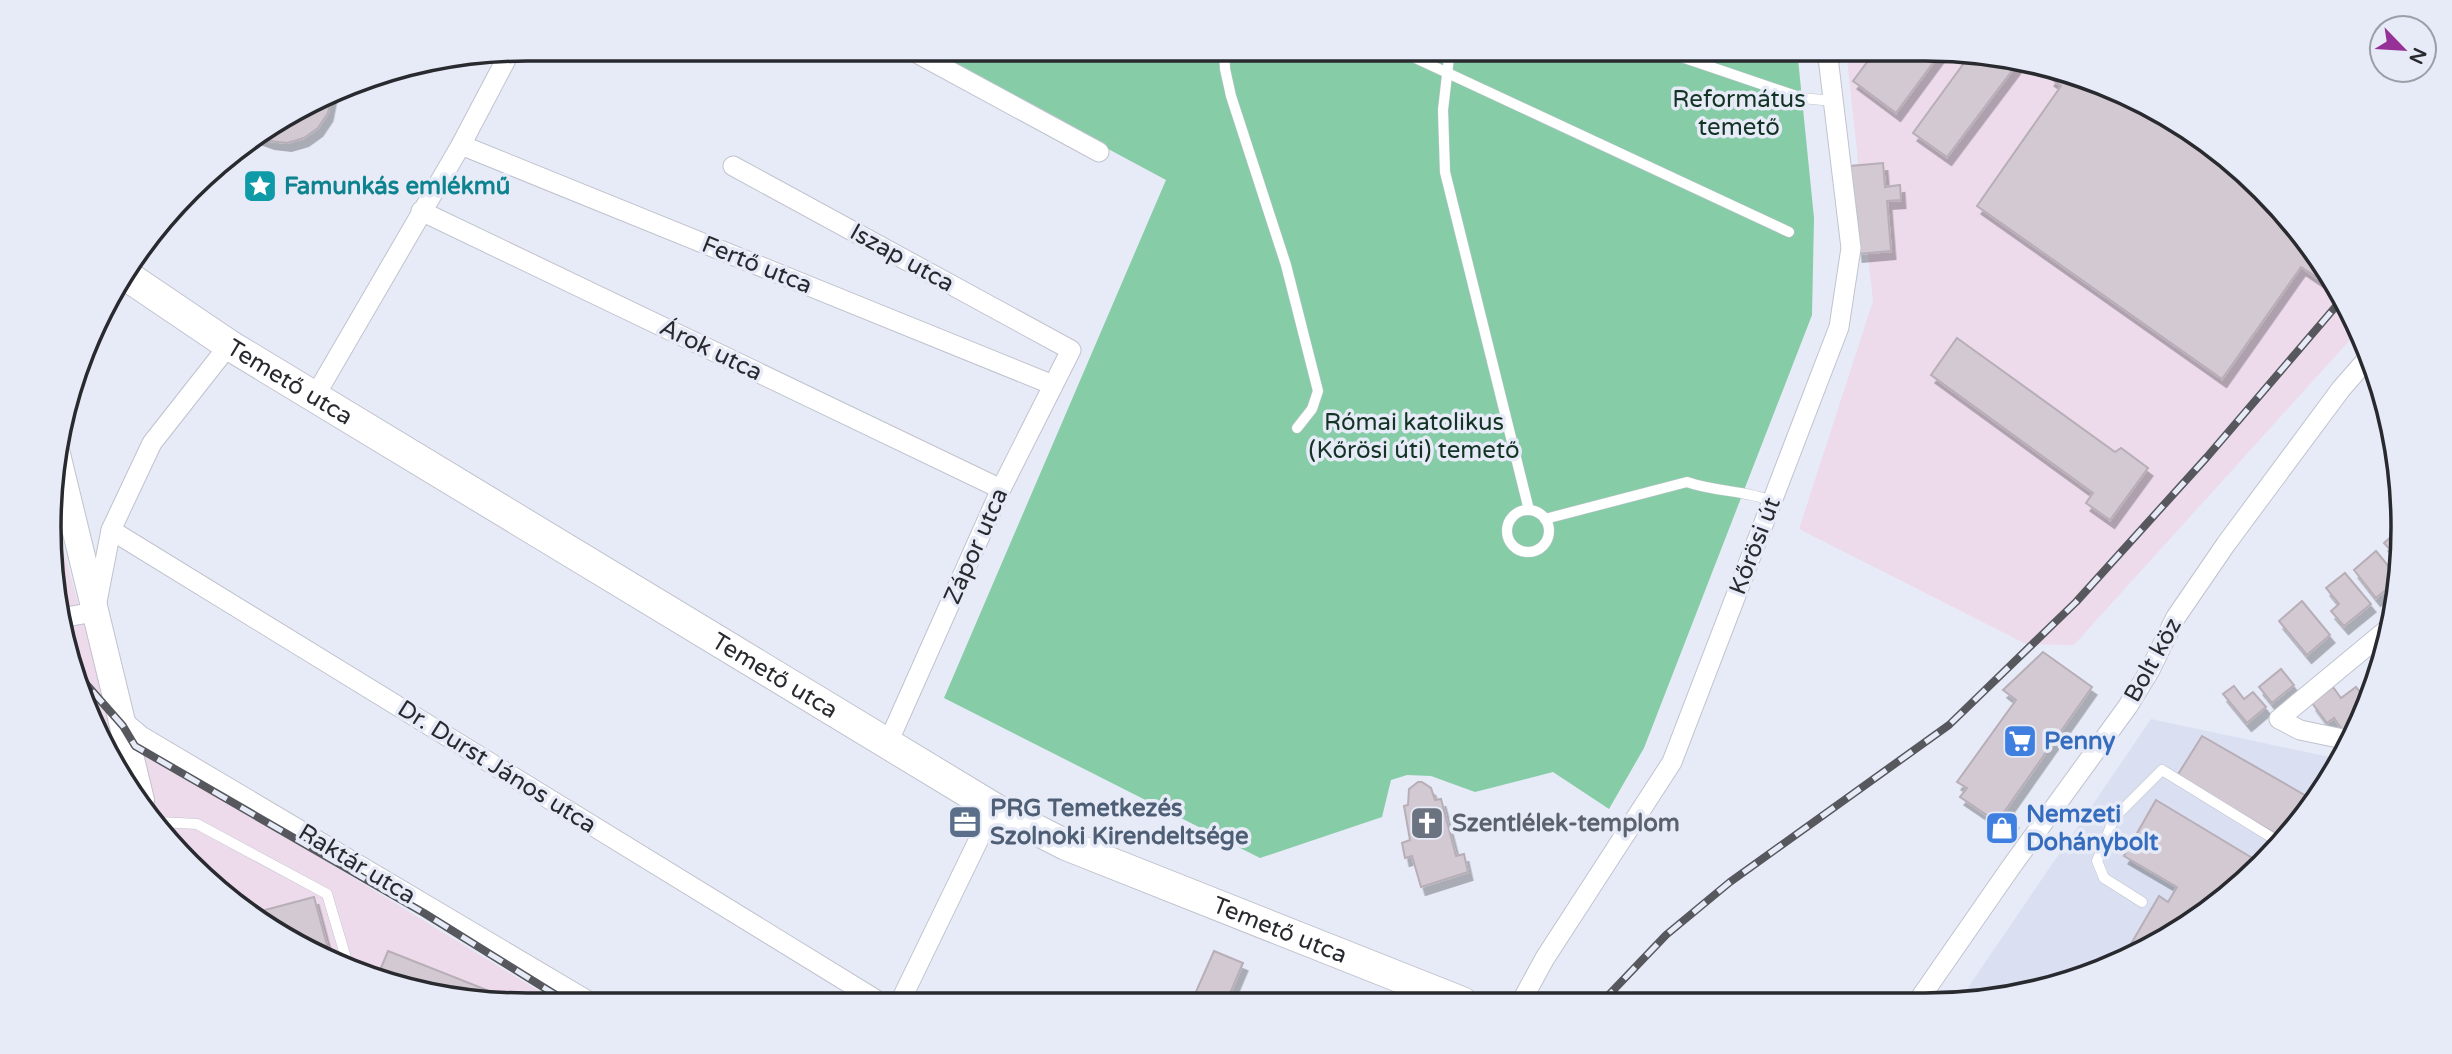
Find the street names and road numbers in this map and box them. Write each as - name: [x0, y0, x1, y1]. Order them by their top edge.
- street label: Iszap utca: [845, 217, 959, 299]
- street label: Fertő utca: [698, 230, 816, 300]
- street label: Árok utca: [655, 312, 767, 387]
- street label: Temető utca: [222, 333, 358, 431]
- street label: Zápor utca: [938, 484, 1014, 608]
- street label: Kőrösi út: [1723, 493, 1787, 599]
- street label: Bolt köz: [2118, 613, 2188, 707]
- street label: Temető utca: [707, 626, 843, 725]
- street label: Dr. Durst János utca: [392, 694, 602, 840]
- street label: Raktár utca: [293, 818, 421, 910]
- street label: Temető utca: [1209, 890, 1351, 969]

